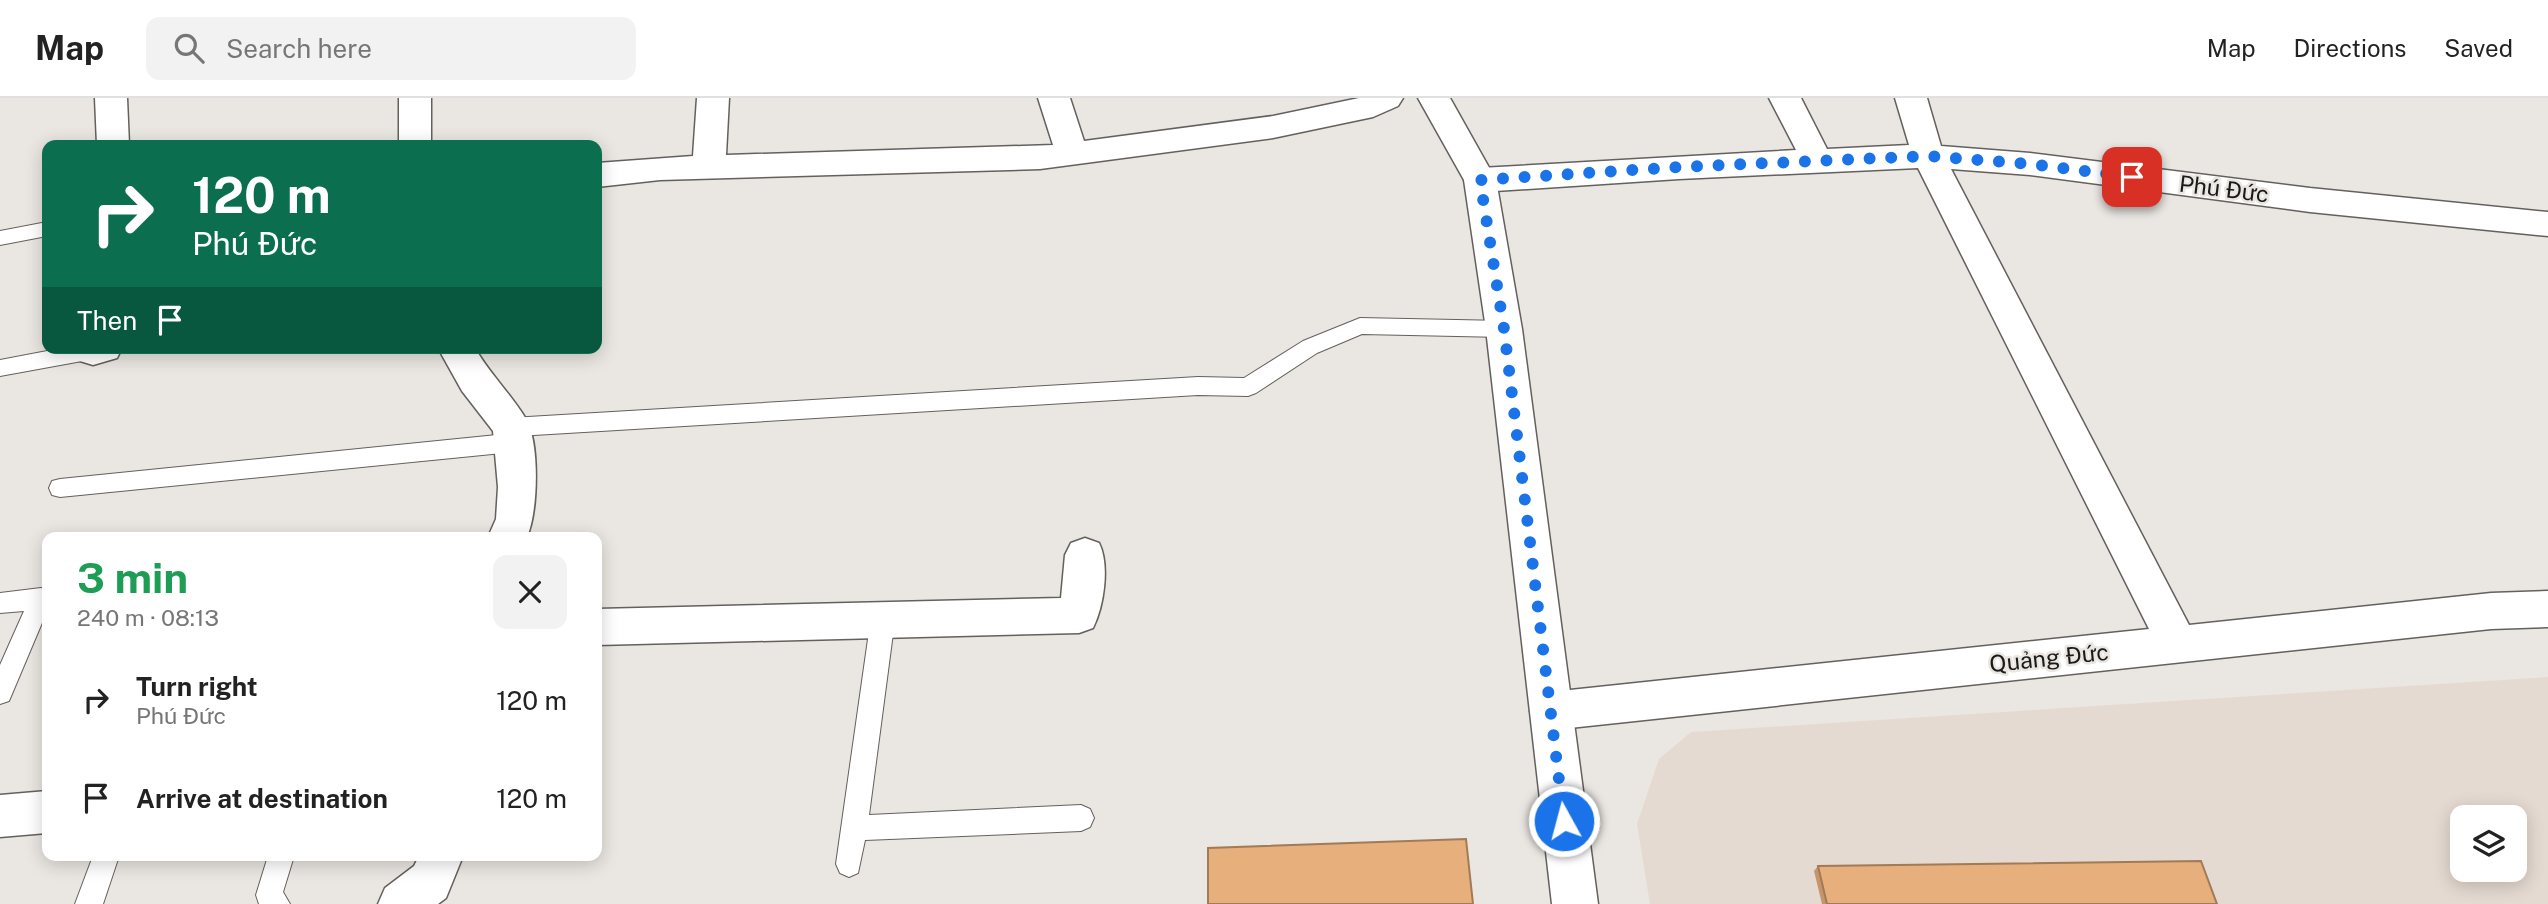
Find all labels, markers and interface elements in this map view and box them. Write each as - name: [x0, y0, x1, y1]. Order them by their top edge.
- search box: [146, 17, 636, 80]
- text: Map: [35, 29, 104, 67]
- icon: search: [170, 29, 208, 67]
- text: Search here: [226, 33, 372, 64]
- text: Map: [2207, 34, 2256, 62]
- text: Directions: [2294, 34, 2406, 62]
- text: Saved: [2444, 34, 2513, 62]
- pin: [2102, 147, 2162, 207]
- icon: arrive: [2113, 158, 2151, 196]
- text: 120 m: [192, 166, 331, 224]
- icon: right: [77, 168, 168, 259]
- street label: Phú Đức: [2178, 170, 2270, 207]
- text: Phú Đức: [192, 225, 317, 262]
- icon: arrive: [151, 301, 189, 339]
- text: Then: [77, 305, 137, 336]
- text: 3 min: [77, 553, 188, 602]
- button: close: [493, 555, 567, 629]
- text: 240 m · 08:13: [77, 604, 219, 631]
- street label: Quảng Đức: [1988, 638, 2110, 677]
- text: Turn right: [136, 671, 258, 702]
- icon: right: [77, 681, 115, 719]
- text: 120 m: [496, 685, 567, 716]
- text: Phú Đức: [136, 702, 226, 729]
- icon: arrive: [77, 779, 115, 817]
- text: Arrive at destination: [136, 783, 388, 814]
- text: 120 m: [496, 783, 567, 814]
- position arrow: [1527, 784, 1601, 858]
- map controls: [2450, 805, 2527, 882]
- button: layers: [2450, 805, 2527, 882]

